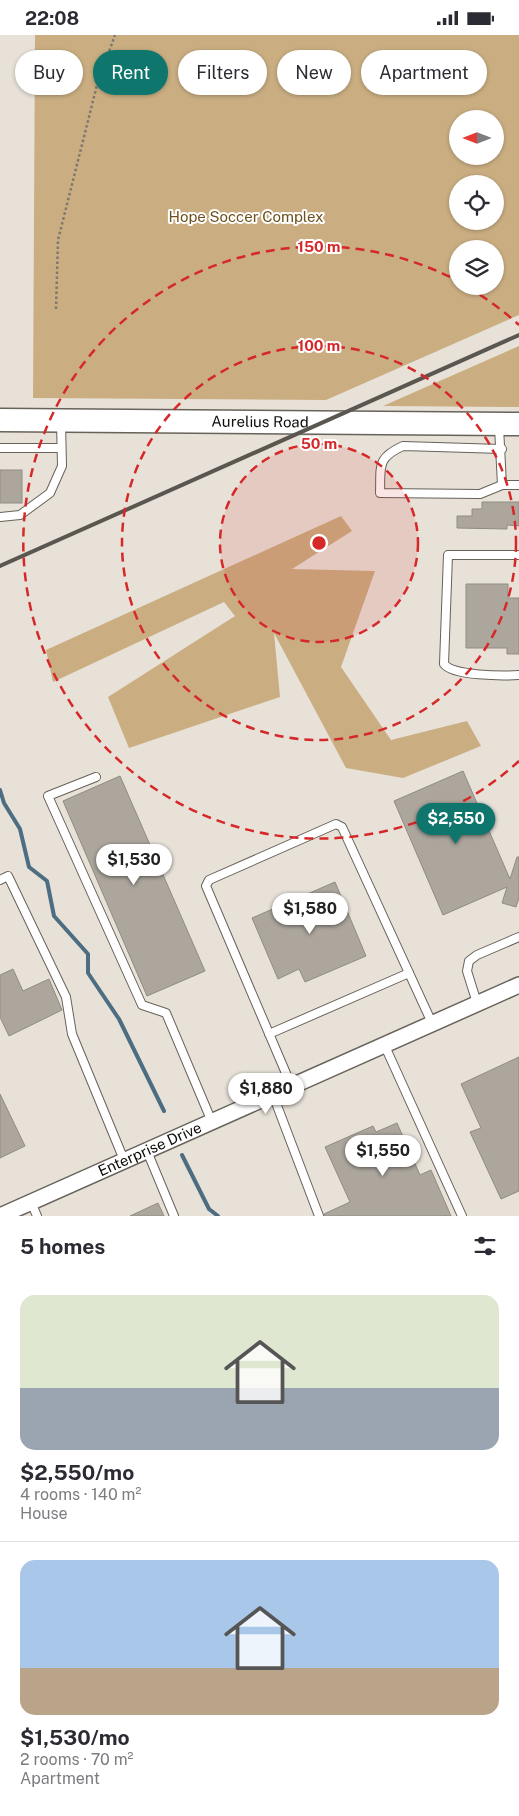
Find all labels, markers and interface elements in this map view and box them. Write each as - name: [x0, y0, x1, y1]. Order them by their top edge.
- text: 22:08: [25, 7, 79, 29]
- chip: Buy: [15, 50, 83, 95]
- chip: Rent: [93, 50, 168, 95]
- chip: Filters: [178, 50, 267, 95]
- chip: New: [277, 50, 351, 95]
- chip: Apartment: [361, 50, 487, 95]
- north arrow: [449, 110, 504, 165]
- map controls: [449, 110, 504, 295]
- button: locate: [449, 175, 504, 230]
- park label: Hope Soccer Complex: [169, 208, 323, 225]
- text: 150 m: [297, 238, 341, 255]
- button: layers: [449, 240, 504, 295]
- text: 100 m: [298, 337, 340, 354]
- street label: Aurelius Road: [211, 413, 309, 430]
- text: 50 m: [301, 435, 337, 452]
- centre of rings: [310, 534, 328, 552]
- pin: $2,550: [415, 803, 497, 845]
- text: $2,550: [427, 809, 485, 828]
- pin: $1,530: [93, 843, 175, 886]
- text: $1,530: [107, 850, 161, 869]
- pin: $1,580: [269, 893, 351, 935]
- text: $1,580: [283, 899, 337, 918]
- pin: $1,880: [225, 1073, 307, 1115]
- text: $1,880: [239, 1079, 293, 1098]
- street label: Enterprise Drive: [95, 1118, 204, 1179]
- pin: $1,550: [342, 1135, 424, 1177]
- text: $1,550: [356, 1141, 410, 1160]
- icon: filters: [471, 1232, 499, 1260]
- text: 5 homes: [20, 1234, 105, 1259]
- icon: home: [215, 1327, 305, 1417]
- text: $2,550/mo: [20, 1460, 134, 1485]
- text: 4 rooms · 140 m²: [20, 1485, 141, 1504]
- text: House: [20, 1504, 68, 1523]
- icon: home: [215, 1593, 305, 1683]
- text: $1,530/mo: [20, 1725, 130, 1750]
- text: 2 rooms · 70 m²: [20, 1750, 133, 1769]
- text: Apartment: [20, 1769, 100, 1788]

